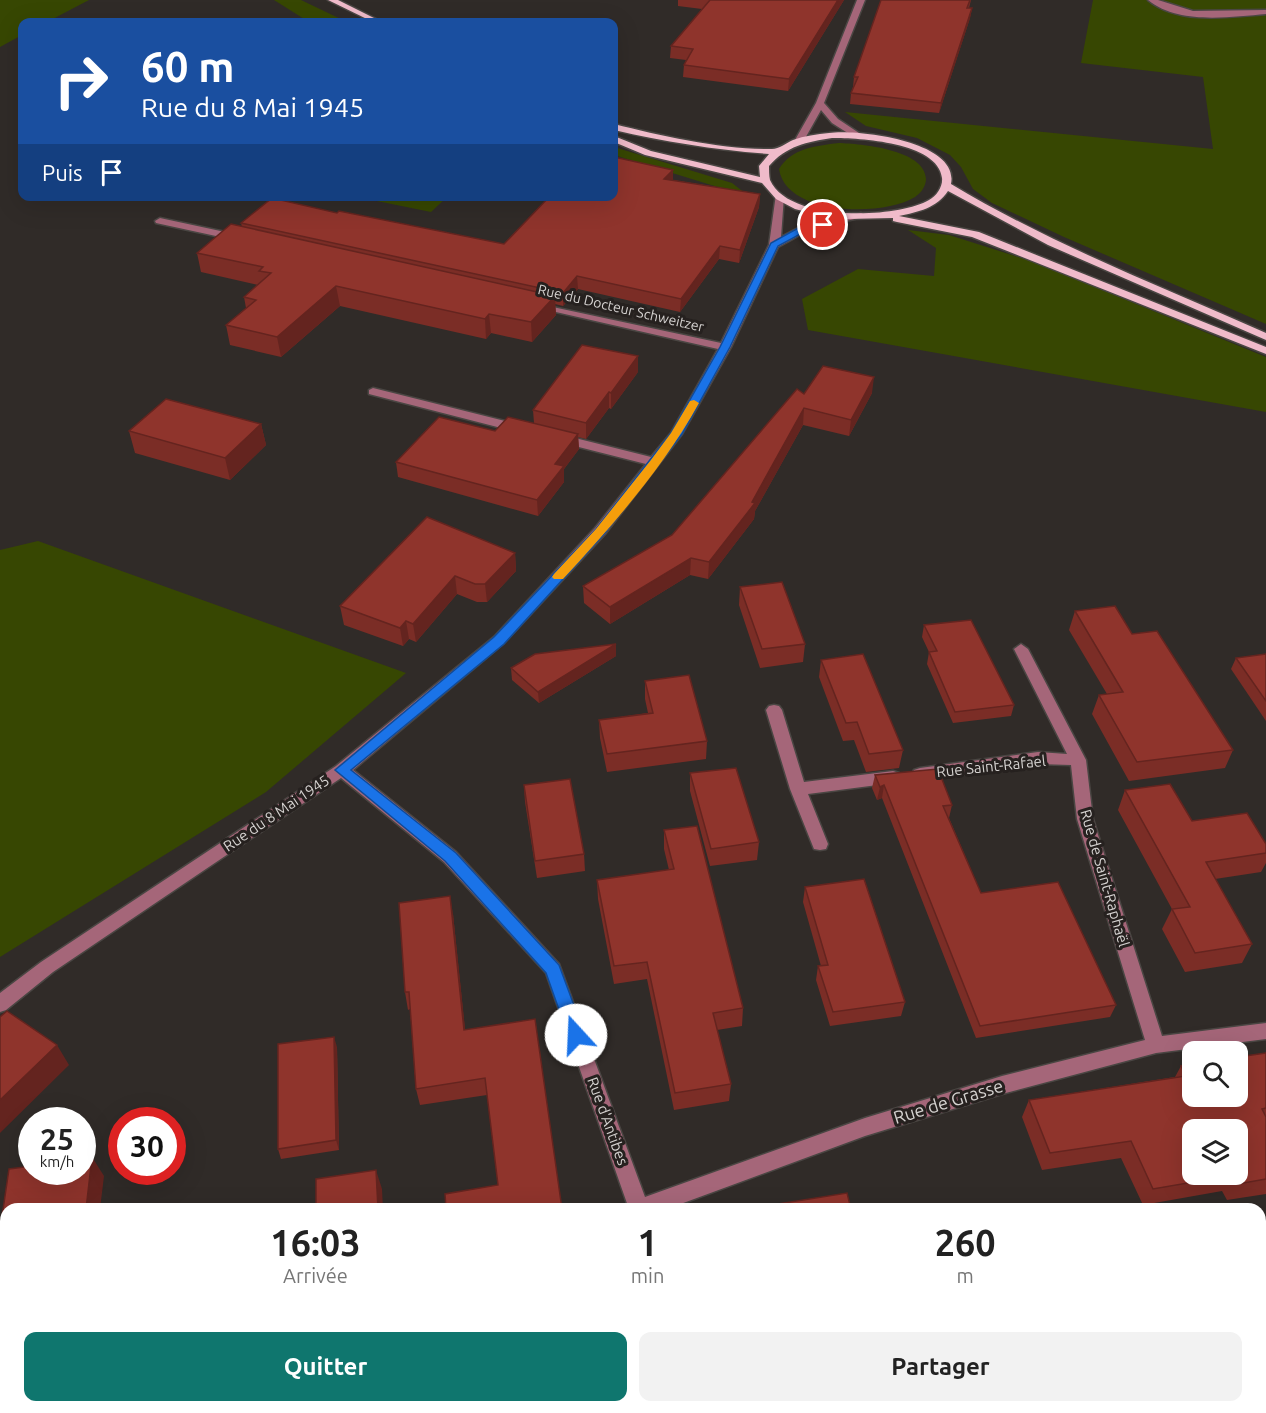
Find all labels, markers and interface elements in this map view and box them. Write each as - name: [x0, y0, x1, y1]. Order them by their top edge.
- icon: right: [42, 42, 120, 120]
- text: 60 m: [141, 43, 235, 90]
- text: Rue du 8 Mai 1945: [141, 92, 364, 122]
- icon: arrive: [95, 156, 128, 189]
- text: Puis: [42, 160, 83, 185]
- pin: [797, 199, 848, 250]
- icon: arrive: [806, 208, 839, 241]
- street label: Rue du Docteur Schweitzer: [536, 281, 706, 335]
- street label: Rue Saint-Rafael: [935, 752, 1047, 780]
- street label: Rue du 8 Mai 1945: [220, 771, 332, 855]
- street label: Rue de Saint-Raphaël: [1077, 807, 1133, 949]
- position arrow: [544, 1003, 608, 1067]
- map controls: [1182, 1041, 1248, 1185]
- button: search: [1182, 1041, 1248, 1107]
- street label: Rue d'Antibes: [584, 1075, 632, 1167]
- street label: Rue de Grasse: [891, 1075, 1005, 1127]
- speed limit sign: 30: [108, 1107, 186, 1185]
- button: layers: [1182, 1119, 1248, 1185]
- text: 25: [40, 1122, 74, 1156]
- text: km/h: [40, 1153, 74, 1170]
- text: 16:03: [270, 1222, 360, 1263]
- text: 1: [637, 1222, 658, 1263]
- text: 260: [935, 1222, 996, 1263]
- text: Arrivée: [283, 1264, 348, 1287]
- text: min: [631, 1264, 664, 1287]
- text: m: [957, 1264, 974, 1287]
- button: Quitter: [24, 1332, 627, 1401]
- button: Partager: [639, 1332, 1242, 1401]

